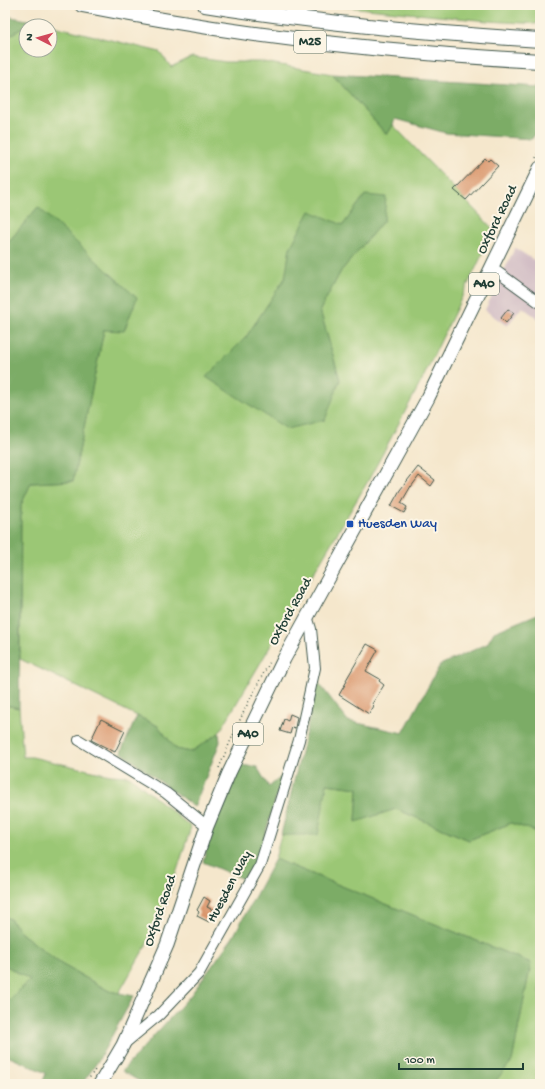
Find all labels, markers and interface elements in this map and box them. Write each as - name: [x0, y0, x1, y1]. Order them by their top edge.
- north arrow: [18, 18, 58, 58]
- road number: M25: [294, 31, 326, 53]
- text: N: [24, 33, 36, 41]
- street label: Oxford Road: [474, 181, 523, 257]
- road number: A40: [469, 273, 499, 295]
- place label: Huesden Way: [358, 516, 437, 533]
- marker: Huesden Way: [345, 519, 355, 529]
- street label: Oxford Road: [266, 574, 317, 649]
- road number: A40: [233, 723, 263, 745]
- street label: Huesden Way: [204, 848, 256, 926]
- street label: Oxford Road: [141, 871, 182, 949]
- scale bar: [399, 1045, 523, 1071]
- text: 100 m: [404, 1054, 435, 1068]

